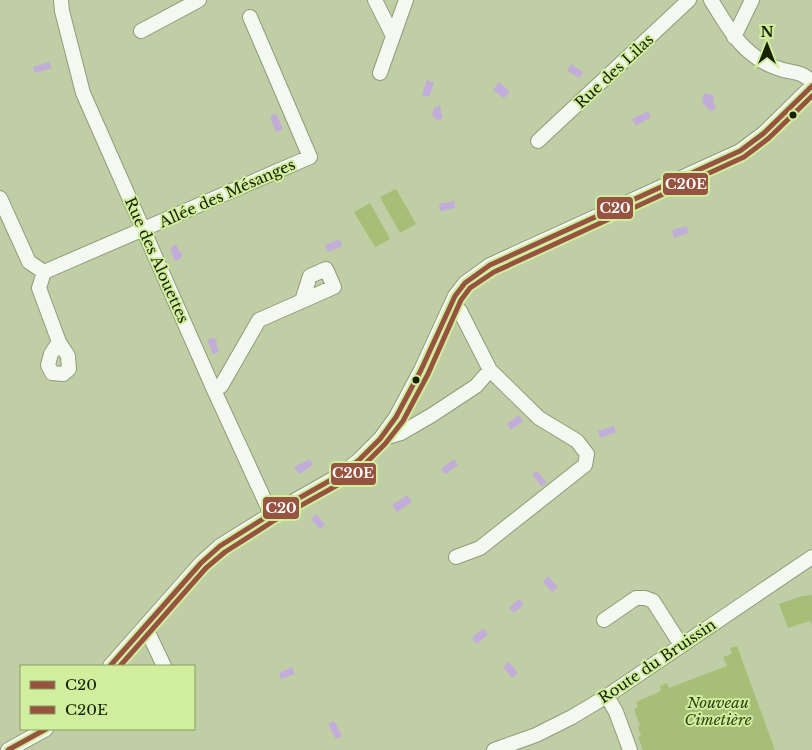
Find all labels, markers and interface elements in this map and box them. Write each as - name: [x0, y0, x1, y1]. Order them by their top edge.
- north arrow: [742, 20, 792, 70]
- text: N: [760, 23, 774, 41]
- street label: Rue des Lilas: [571, 30, 657, 112]
- unlabelled marker: [788, 110, 798, 120]
- street label: Allée des Mésanges: [155, 154, 298, 232]
- line badge: C20E: [662, 172, 709, 196]
- text: C20E: [665, 175, 707, 193]
- street label: Rue des Alouettes: [121, 194, 193, 326]
- line badge: C20: [596, 196, 634, 220]
- text: C20: [599, 199, 631, 217]
- unlabelled marker: [411, 375, 421, 385]
- line badge: C20E: [330, 462, 377, 486]
- text: C20E: [332, 464, 374, 482]
- line badge: C20: [262, 496, 300, 520]
- text: C20: [265, 499, 297, 517]
- street label: Route du Bruissin: [595, 615, 719, 707]
- legend: [20, 665, 195, 730]
- text: C20: [65, 675, 97, 694]
- park label: Nouveau Cimetière: [685, 693, 752, 729]
- text: C20E: [65, 700, 108, 719]

